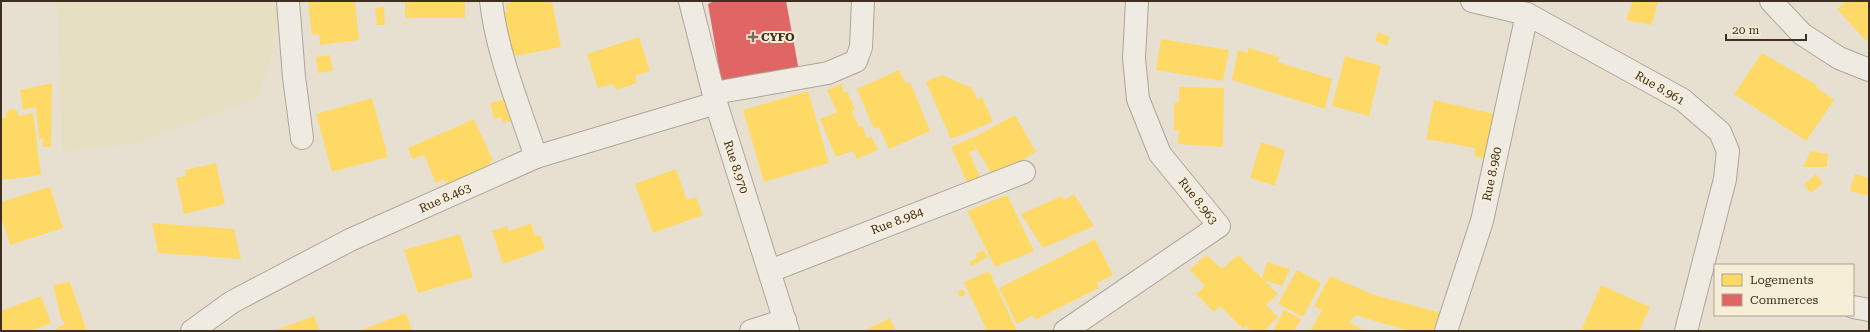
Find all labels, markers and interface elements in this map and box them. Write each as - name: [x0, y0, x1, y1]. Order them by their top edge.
- scale bar: [1726, 16, 1806, 42]
- text: 20 m: [1732, 23, 1759, 37]
- place label: CYFO: [761, 30, 795, 44]
- marker: CYFO: [748, 32, 758, 42]
- street label: Rue 8.961: [1633, 68, 1688, 108]
- street label: Rue 8.970: [721, 139, 751, 196]
- street label: Rue 8.980: [1479, 145, 1505, 202]
- street label: Rue 8.963: [1175, 175, 1221, 227]
- street label: Rue 8.463: [417, 180, 473, 216]
- street label: Rue 8.984: [869, 204, 926, 237]
- legend: [1714, 264, 1854, 316]
- text: Logements: [1750, 273, 1814, 287]
- text: Commerces: [1750, 293, 1819, 307]

